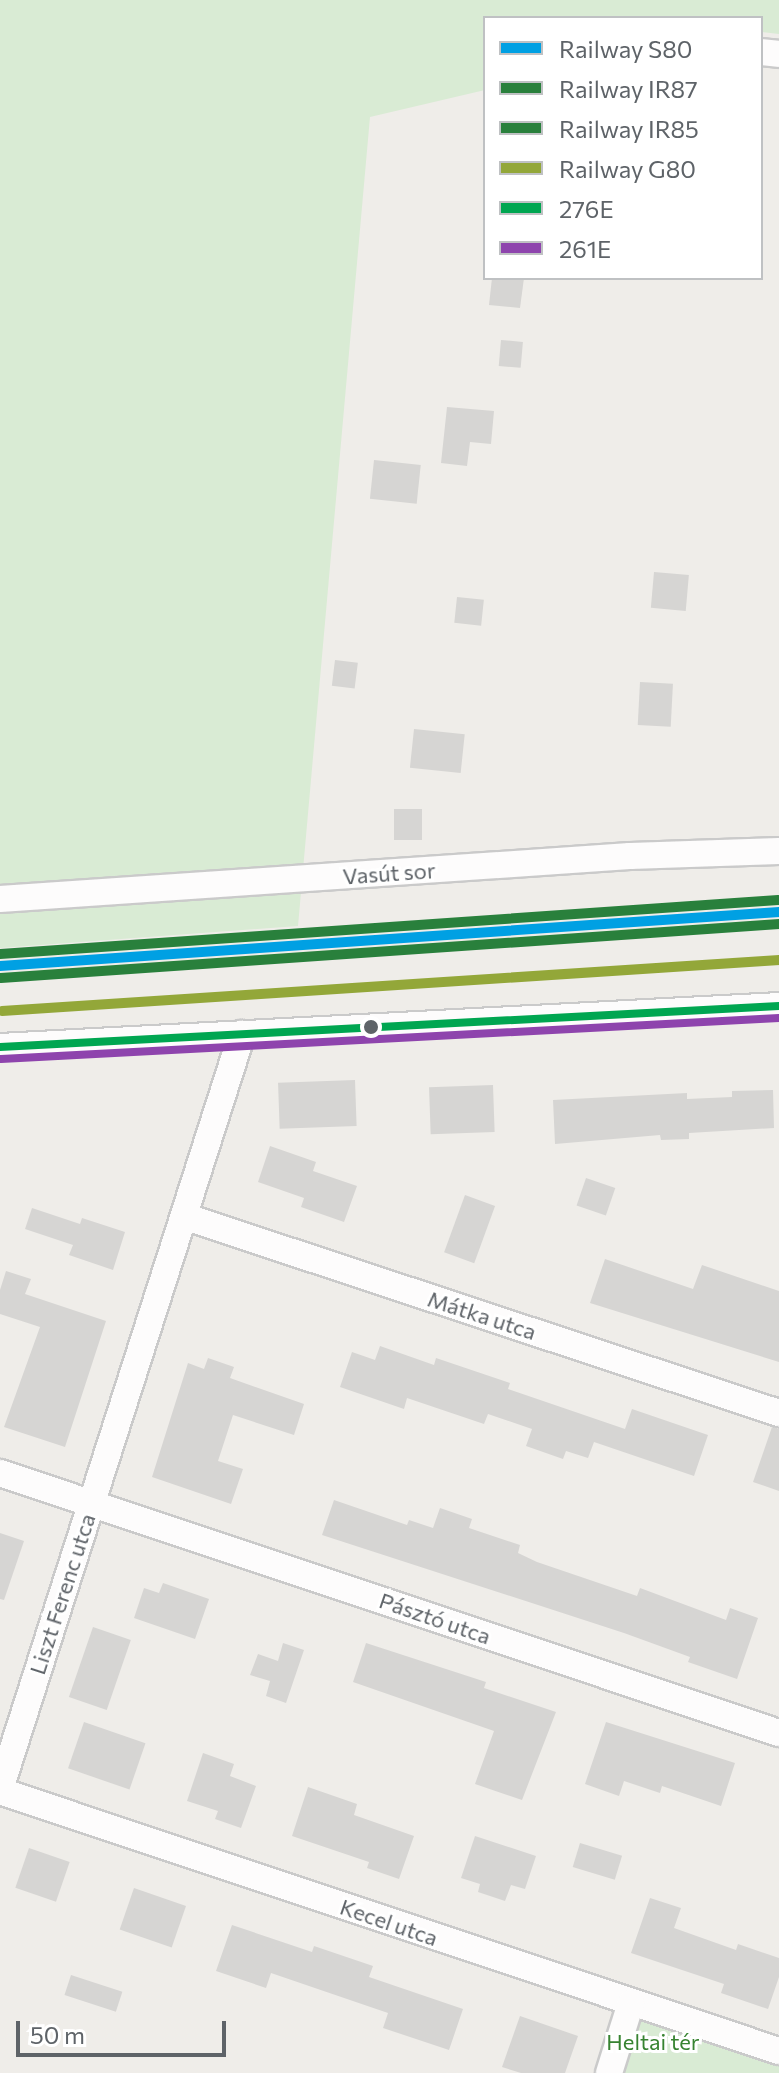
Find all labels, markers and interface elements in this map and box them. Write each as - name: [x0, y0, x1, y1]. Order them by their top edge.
- legend: [483, 16, 763, 280]
- text: Railway S80: [559, 34, 692, 63]
- text: Railway IR87: [559, 74, 698, 103]
- text: Railway IR85: [559, 114, 699, 143]
- text: Railway G80: [559, 154, 696, 183]
- text: 276E: [559, 194, 614, 223]
- text: 261E: [559, 234, 611, 263]
- street label: Vasút sor: [342, 857, 436, 889]
- unlabelled marker: [363, 1019, 379, 1035]
- street label: Mátka utca: [424, 1285, 540, 1345]
- street label: Liszt Ferenc utca: [24, 1510, 100, 1678]
- street label: Pásztó utca: [376, 1587, 494, 1649]
- street label: Kecel utca: [337, 1893, 441, 1951]
- scale bar: [20, 2005, 230, 2055]
- text: 50 m: [30, 2020, 85, 2049]
- park label: Heltai tér: [606, 2029, 700, 2055]

